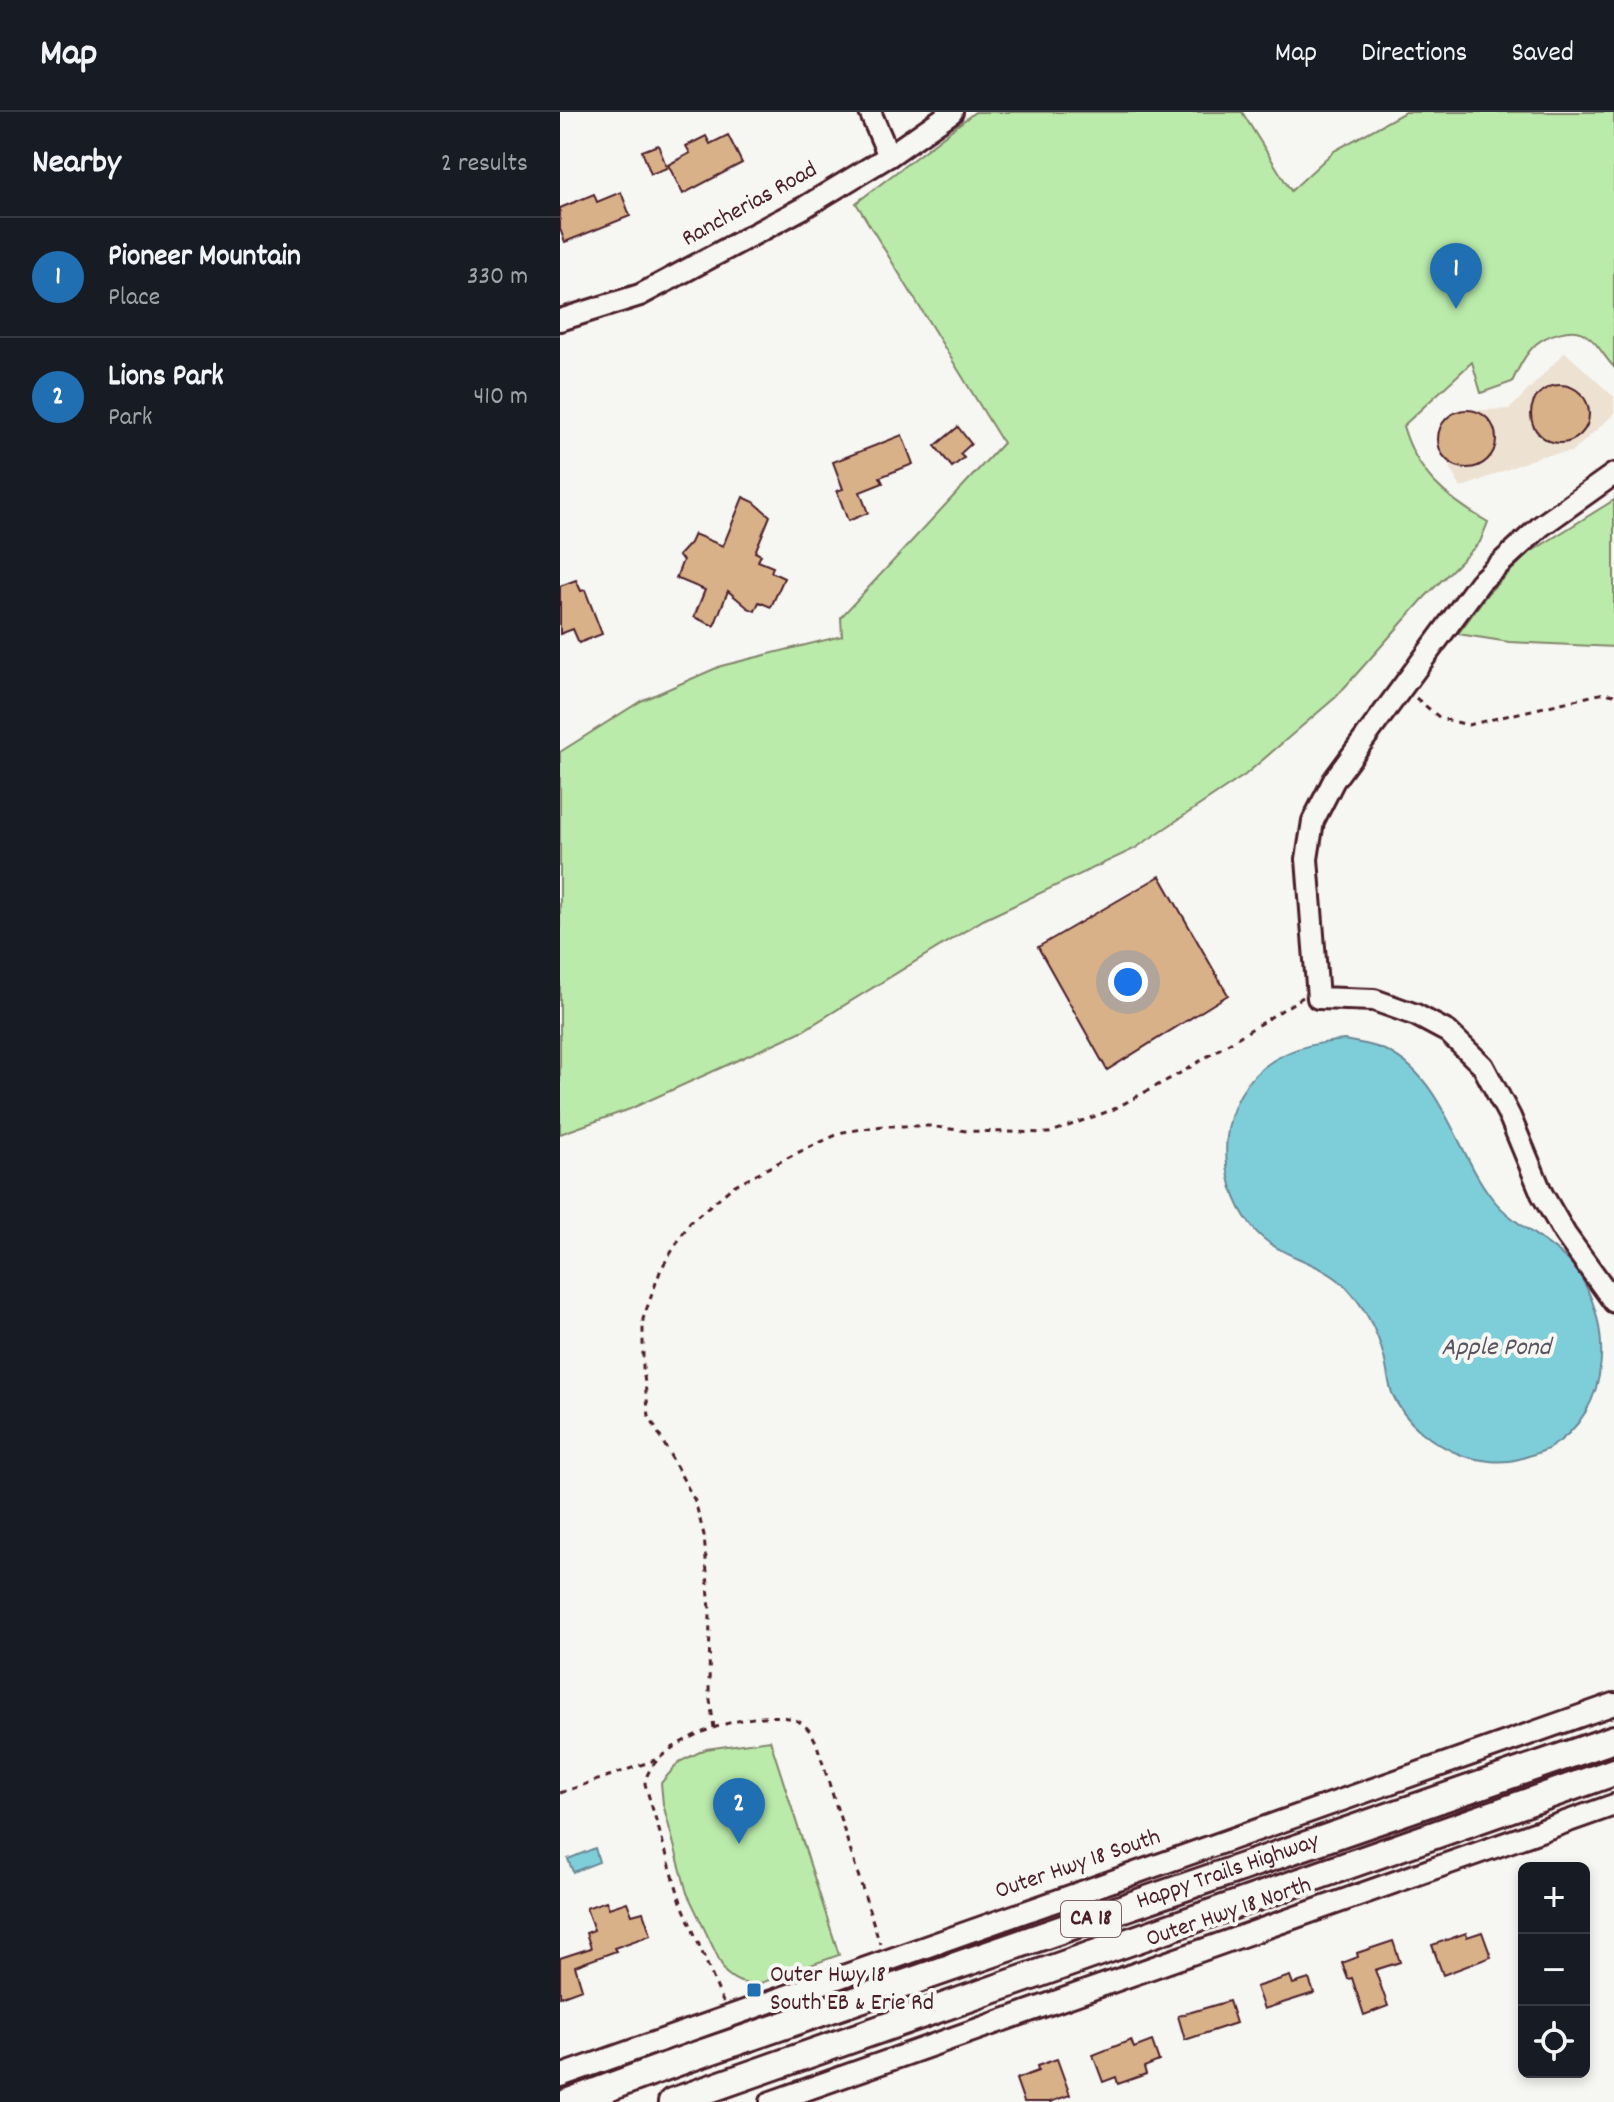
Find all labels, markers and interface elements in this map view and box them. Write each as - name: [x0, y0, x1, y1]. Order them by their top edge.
- text: Map: [40, 28, 98, 83]
- text: Map: [1275, 35, 1317, 75]
- text: Directions: [1361, 35, 1467, 75]
- text: Saved: [1511, 35, 1574, 75]
- text: Nearby: [32, 140, 121, 189]
- text: 2 results: [441, 146, 528, 183]
- street label: Rancherias Road: [676, 154, 824, 256]
- text: Pioneer Mountain: [108, 237, 301, 280]
- pin: 1: [1430, 243, 1482, 309]
- text: 1: [55, 259, 61, 296]
- text: 330 m: [467, 259, 528, 296]
- text: Place: [108, 280, 160, 317]
- text: Lions Park: [108, 357, 224, 400]
- text: 2: [52, 379, 64, 416]
- text: 410 m: [474, 379, 528, 416]
- text: Park: [108, 400, 152, 437]
- your location: [1108, 962, 1148, 1002]
- water label: Apple Pond: [1441, 1330, 1553, 1367]
- pin: 2: [713, 1778, 765, 1844]
- street label: Outer Hwy 18 South: [991, 1821, 1165, 1909]
- street label: Happy Trails Highway: [1132, 1824, 1325, 1919]
- map controls: [1518, 1862, 1590, 2078]
- button: +: [1518, 1862, 1590, 1934]
- street label: Outer Hwy 18 North: [1142, 1869, 1316, 1957]
- road number: CA 18: [1061, 1901, 1121, 1937]
- button: −: [1518, 1934, 1590, 2006]
- place label: Outer Hwy 18 South EB & Erie Rd: [770, 1959, 934, 2021]
- marker: Outer Hwy 18 South EB & Erie Rd: [745, 1981, 763, 1999]
- button: locate: [1518, 2006, 1590, 2078]

